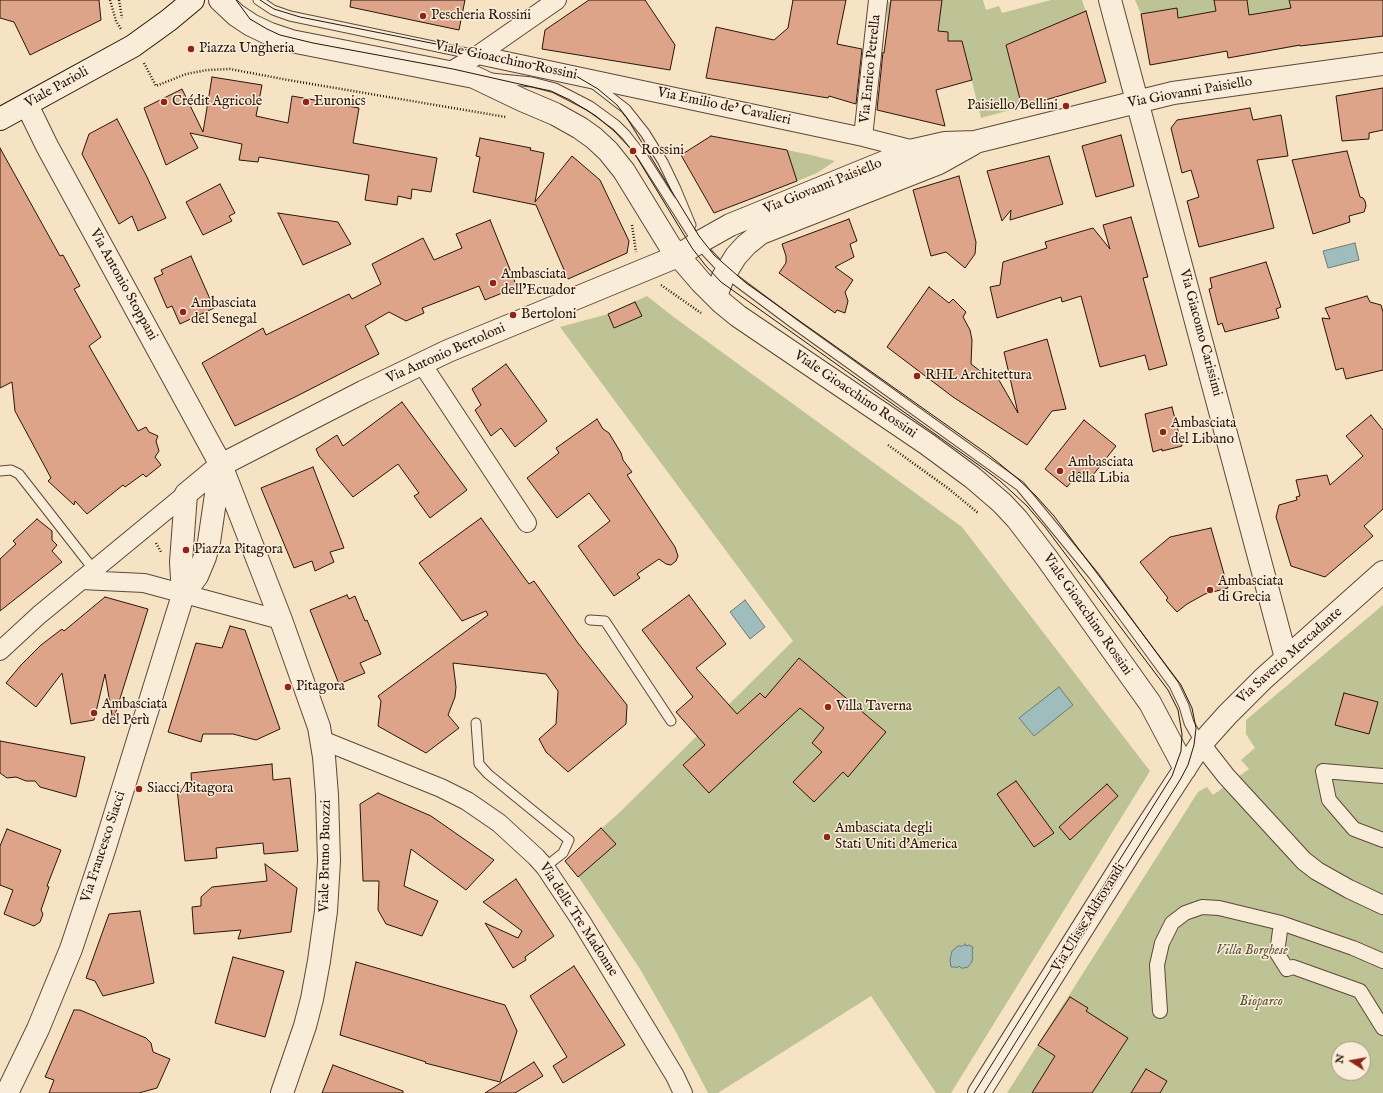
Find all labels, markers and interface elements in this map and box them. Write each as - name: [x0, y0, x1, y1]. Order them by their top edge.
- place label: Pescheria Rossini: [431, 8, 531, 24]
- marker: Pescheria Rossini: [418, 11, 428, 21]
- street label: Via Enrico Petrella: [857, 14, 885, 124]
- street label: Viale Gioacchino Rossini: [433, 38, 579, 84]
- place label: Piazza Ungheria: [199, 41, 294, 57]
- marker: Piazza Ungheria: [186, 44, 196, 54]
- street label: Viale Parioli: [22, 64, 92, 112]
- street label: Via Giovanni Paisiello: [1126, 74, 1254, 112]
- street label: Via Emilio de' Cavalieri: [656, 85, 792, 129]
- place label: Crédit Agricole: [172, 94, 262, 110]
- place label: Euronics: [314, 94, 366, 110]
- marker: Crédit Agricole: [159, 97, 169, 107]
- marker: Euronics: [301, 97, 311, 107]
- place label: Paisiello/Bellini: [967, 98, 1058, 114]
- marker: Paisiello/Bellini: [1061, 101, 1071, 111]
- place label: Rossini: [641, 143, 684, 159]
- marker: Rossini: [628, 146, 638, 156]
- street label: Via Giovanni Paisiello: [761, 156, 885, 218]
- street label: Via Antonio Stoppani: [85, 226, 161, 344]
- place label: Ambasciata dell’Ecuador: [501, 267, 576, 300]
- street label: Via Giacomo Carissimi: [1175, 268, 1225, 398]
- marker: Ambasciata dell’Ecuador: [488, 278, 498, 288]
- place label: Ambasciata del Senegal: [191, 296, 257, 328]
- marker: Ambasciata del Senegal: [178, 307, 188, 317]
- place label: Bertoloni: [521, 307, 577, 323]
- marker: Bertoloni: [508, 310, 518, 320]
- street label: Via Antonio Bertoloni: [384, 320, 508, 388]
- street label: Viale Gioacchino Rossini: [790, 348, 920, 442]
- place label: RHL Architettura: [925, 368, 1032, 384]
- marker: RHL Architettura: [912, 371, 922, 381]
- place label: Ambasciata del Libano: [1171, 416, 1236, 448]
- marker: Ambasciata del Libano: [1158, 427, 1168, 437]
- place label: Ambasciata della Libia: [1068, 455, 1133, 488]
- marker: Ambasciata della Libia: [1055, 466, 1065, 476]
- place label: Piazza Pitagora: [194, 542, 283, 558]
- marker: Piazza Pitagora: [181, 545, 191, 555]
- street label: Viale Gioacchino Rossini: [1039, 551, 1135, 679]
- place label: Ambasciata di Grecia: [1218, 574, 1283, 606]
- marker: Ambasciata di Grecia: [1205, 585, 1215, 595]
- street label: Via Saverio Mercadante: [1234, 604, 1346, 708]
- place label: Pitagora: [296, 679, 345, 695]
- marker: Pitagora: [283, 682, 293, 692]
- place label: Ambasciata del Perù: [102, 697, 167, 730]
- place label: Villa Taverna: [836, 699, 912, 715]
- marker: Villa Taverna: [823, 702, 833, 712]
- marker: Ambasciata del Perù: [89, 708, 99, 718]
- place label: Siacci/Pitagora: [147, 781, 233, 797]
- marker: Siacci/Pitagora: [134, 784, 144, 794]
- street label: Via Francesco Siacci: [78, 789, 130, 905]
- street label: Viale Bruno Buozzi: [317, 800, 335, 912]
- place label: Ambasciata degli Stati Uniti d'America: [835, 821, 957, 854]
- marker: Ambasciata degli Stati Uniti d'America: [822, 832, 832, 842]
- street label: Via delle Tre Madonne: [535, 860, 621, 980]
- street label: Via Ulisse Aldrovandi: [1049, 861, 1129, 975]
- park label: Villa Borghese: [1216, 943, 1288, 959]
- park label: Bioparco: [1239, 994, 1283, 1010]
- north arrow: [1331, 1041, 1371, 1081]
- text: N: [1332, 1053, 1348, 1065]

